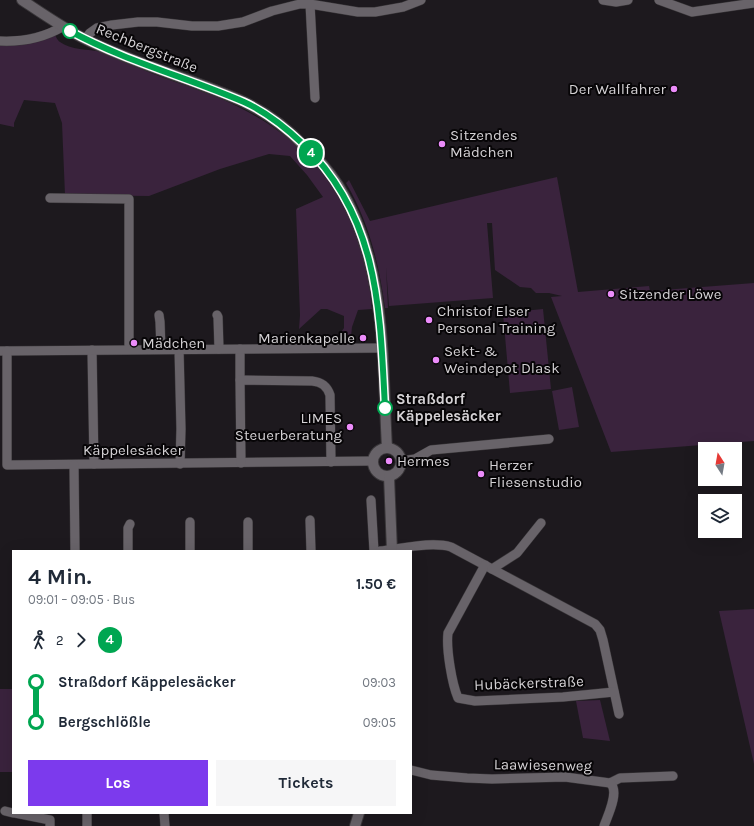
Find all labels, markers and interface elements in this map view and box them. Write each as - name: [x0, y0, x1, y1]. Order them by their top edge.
- street label: Rechbergstraße: [94, 19, 200, 77]
- unlabelled marker: [62, 23, 78, 39]
- place label: Der Wallfahrer: [569, 80, 667, 98]
- marker: Der Wallfahrer: [669, 84, 679, 94]
- place label: Sitzendes Mädchen: [450, 126, 518, 161]
- marker: Sitzendes Mädchen: [437, 139, 447, 149]
- line badge: 4: [298, 140, 324, 166]
- text: 4: [307, 144, 315, 161]
- place label: Sitzender Löwe: [619, 285, 721, 303]
- marker: Sitzender Löwe: [606, 289, 616, 299]
- place label: Christof Elser Personal Training: [437, 302, 556, 337]
- marker: Christof Elser Personal Training: [424, 315, 434, 325]
- place label: Marienkapelle: [258, 329, 355, 347]
- marker: Marienkapelle: [358, 333, 368, 343]
- place label: Mädchen: [142, 334, 205, 352]
- marker: Mädchen: [129, 338, 139, 348]
- place label: Sekt- & Weindepot Dlask: [444, 342, 560, 377]
- marker: Sekt- & Weindepot Dlask: [431, 355, 441, 365]
- place label: Straßdorf Käppelesäcker: [396, 390, 501, 425]
- marker: Straßdorf Käppelesäcker: [377, 400, 393, 416]
- place label: LIMES Steuerberatung: [235, 409, 343, 444]
- marker: LIMES Steuerberatung: [345, 422, 355, 432]
- street label: Käppelesäcker: [83, 441, 184, 459]
- north arrow: [698, 442, 742, 486]
- map controls: [698, 442, 742, 538]
- place label: Hermes: [397, 452, 450, 470]
- marker: Hermes: [384, 456, 394, 466]
- place label: Herzer Fliesenstudio: [489, 456, 582, 491]
- marker: Herzer Fliesenstudio: [476, 469, 486, 479]
- button: layers: [698, 494, 742, 538]
- text: 4 Min.: [28, 564, 92, 590]
- text: 1.50 €: [356, 575, 396, 593]
- text: 09:01 – 09:05 · Bus: [28, 592, 135, 607]
- icon: walk: [28, 629, 50, 651]
- icon: forward: [70, 629, 92, 651]
- text: 4: [106, 631, 114, 648]
- text: 2: [56, 633, 64, 648]
- street label: Hubäckerstraße: [474, 672, 584, 694]
- text: Straßdorf Käppelesäcker: [58, 673, 235, 691]
- text: 09:03: [362, 675, 396, 690]
- text: Bergschlößle: [58, 713, 151, 731]
- text: 09:05: [363, 715, 396, 730]
- street label: Laawiesenweg: [494, 755, 593, 775]
- button: Los: [28, 760, 208, 806]
- button: Tickets: [216, 760, 396, 806]

